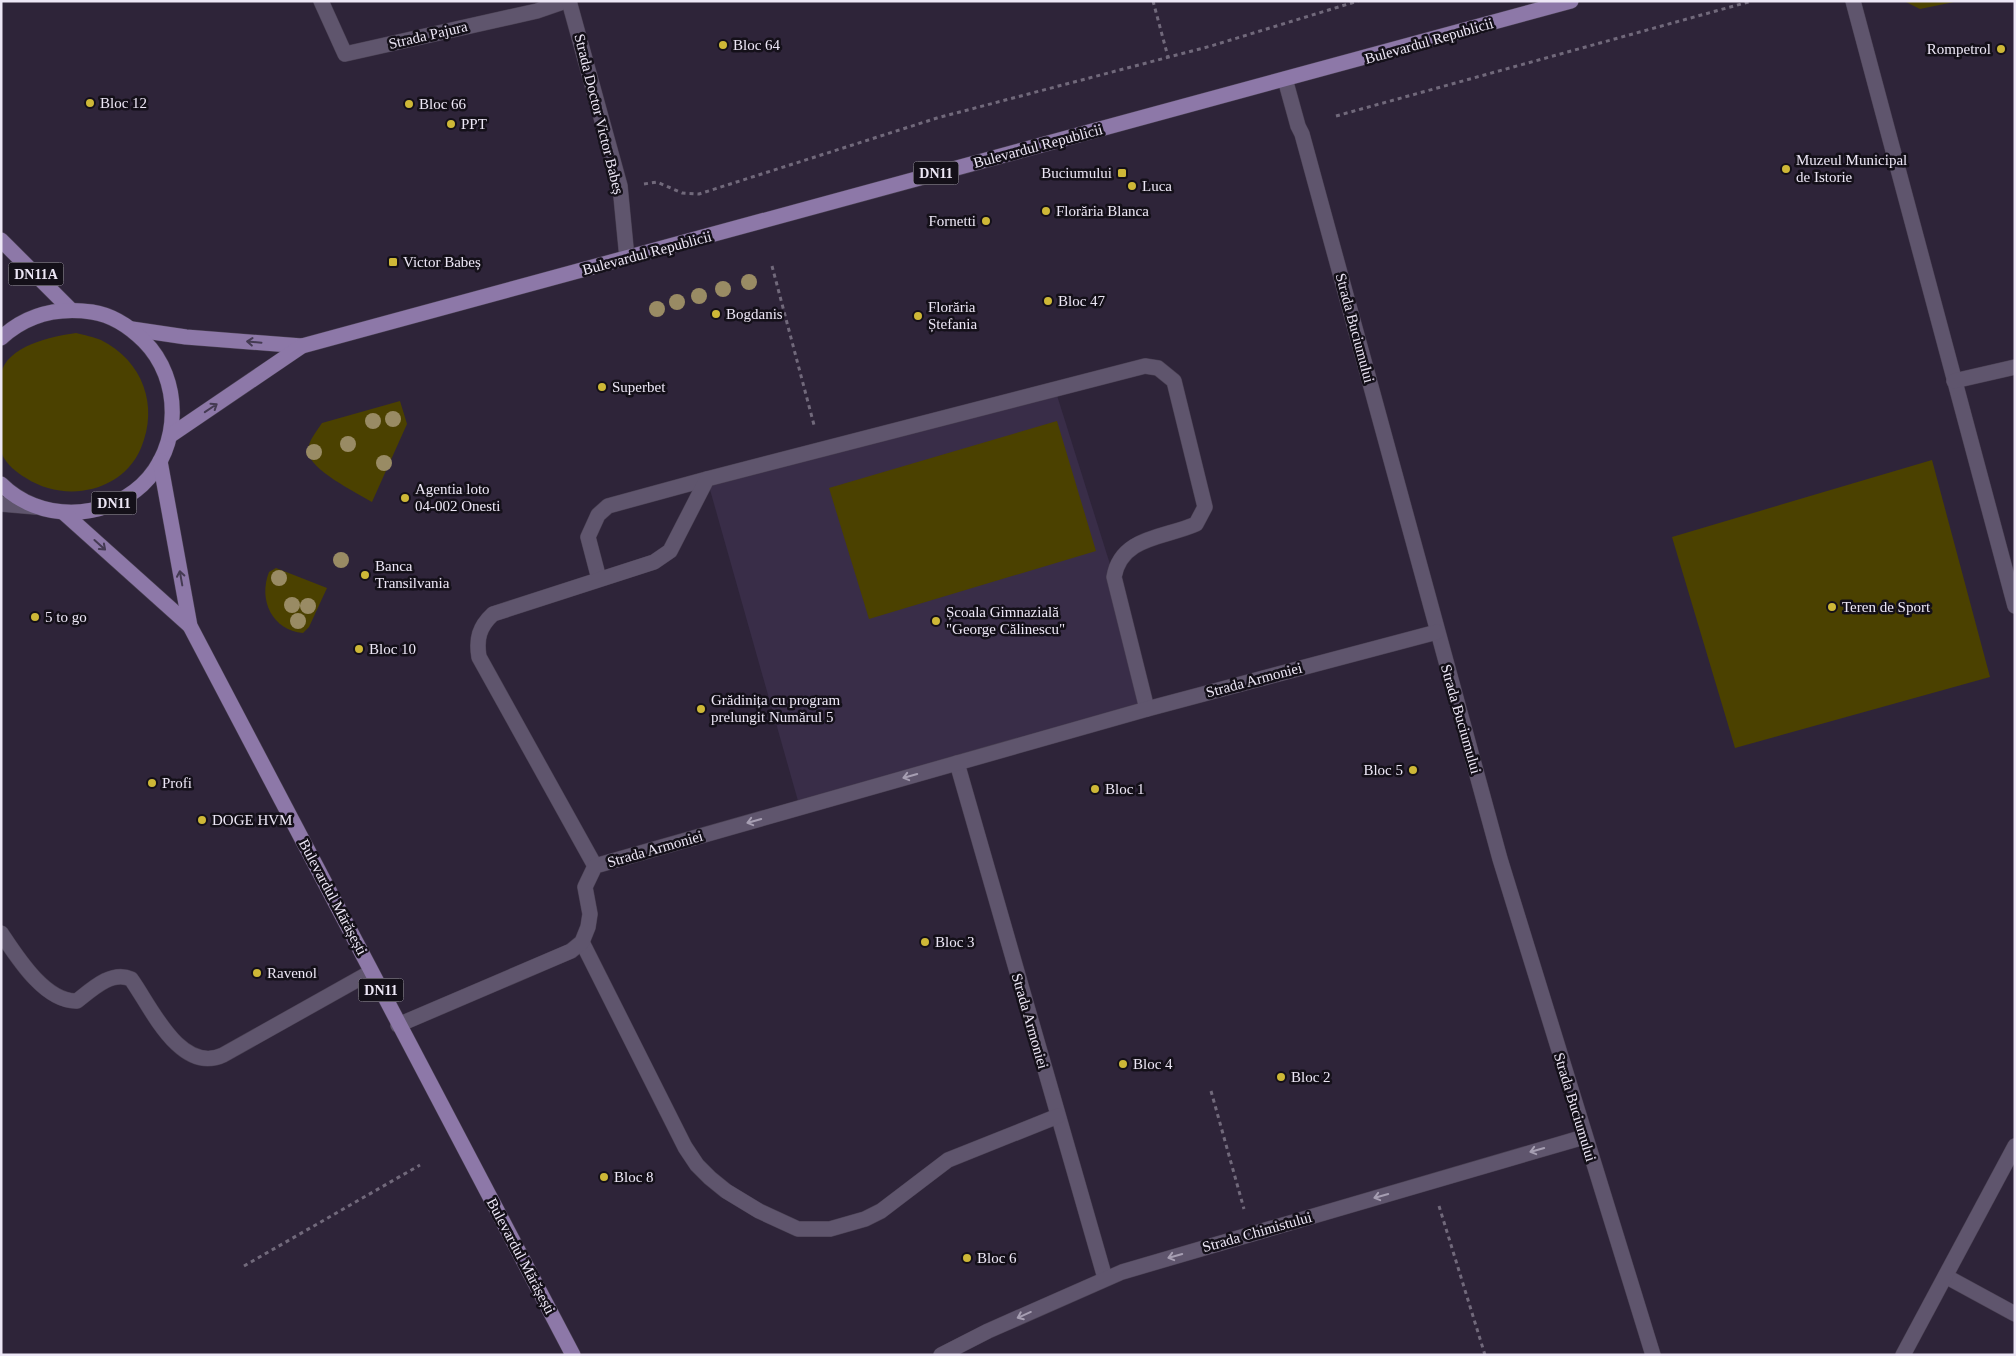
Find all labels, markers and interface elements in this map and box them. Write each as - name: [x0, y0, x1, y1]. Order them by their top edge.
- street label: Bulevardul Republicii: [1363, 15, 1495, 67]
- street label: Strada Pajura: [387, 18, 469, 52]
- street label: Strada Doctor Victor Babeș: [570, 32, 627, 196]
- place label: Bloc 64: [733, 37, 781, 53]
- marker: Bloc 64: [717, 39, 729, 51]
- place label: Rompetrol: [1927, 41, 1991, 57]
- marker: Rompetrol: [1995, 43, 2007, 55]
- place label: Bloc 12: [100, 95, 147, 111]
- place label: Bloc 66: [419, 96, 467, 112]
- marker: Bloc 12: [84, 97, 96, 109]
- marker: Bloc 66: [403, 98, 415, 110]
- place label: PPT: [461, 116, 487, 132]
- marker: PPT: [445, 118, 457, 130]
- street label: Bulevardul Republicii: [972, 121, 1104, 171]
- place label: Muzeul Municipal de Istorie: [1796, 152, 1907, 185]
- road number: DN11: [914, 162, 958, 184]
- marker: Muzeul Municipal de Istorie: [1780, 163, 1792, 175]
- place label: Buciumului: [1041, 165, 1112, 181]
- marker: Buciumului: [1116, 167, 1128, 179]
- place label: Luca: [1142, 178, 1172, 194]
- marker: Luca: [1126, 180, 1138, 192]
- place label: Florăria Blanca: [1056, 203, 1149, 219]
- marker: Florăria Blanca: [1040, 205, 1052, 217]
- place label: Fornetti: [929, 213, 976, 229]
- marker: Fornetti: [980, 215, 992, 227]
- street label: Bulevardul Republicii: [581, 228, 713, 278]
- place label: Victor Babeș: [403, 254, 481, 271]
- marker: Victor Babeș: [387, 256, 399, 268]
- road number: DN11A: [8, 262, 64, 286]
- street label: Strada Buciumului: [1333, 271, 1377, 385]
- place label: Bloc 47: [1058, 293, 1106, 309]
- marker: Bloc 47: [1042, 295, 1054, 307]
- place label: Florăria Ștefania: [928, 299, 977, 333]
- place label: Bogdanis: [726, 306, 783, 322]
- marker: Bogdanis: [710, 308, 722, 320]
- marker: Florăria Ștefania: [912, 310, 924, 322]
- one-way arrow: [246, 338, 262, 347]
- place label: Superbet: [612, 379, 666, 395]
- marker: Superbet: [596, 381, 608, 393]
- one-way arrow: [204, 402, 218, 412]
- place label: Agentia loto 04-002 Onesti: [415, 481, 500, 514]
- road number: DN11: [92, 492, 136, 514]
- marker: Agentia loto 04-002 Onesti: [399, 492, 411, 504]
- one-way arrow: [94, 540, 107, 551]
- place label: Banca Transilvania: [375, 558, 450, 591]
- marker: Banca Transilvania: [359, 569, 371, 581]
- one-way arrow: [176, 570, 186, 586]
- place label: Teren de Sport: [1842, 599, 1931, 615]
- marker: Teren de Sport: [1826, 601, 1838, 613]
- place label: Școala Gimnazială "George Călinescu": [946, 604, 1065, 637]
- place label: 5 to go: [45, 609, 87, 625]
- marker: 5 to go: [29, 611, 41, 623]
- marker: Școala Gimnazială "George Călinescu": [930, 615, 942, 627]
- place label: Bloc 10: [369, 641, 416, 657]
- marker: Bloc 10: [353, 643, 365, 655]
- street label: Strada Armoniei: [1204, 659, 1304, 701]
- street label: Strada Buciumului: [1438, 663, 1484, 775]
- place label: Grădinița cu program prelungit Numărul 5: [711, 692, 840, 725]
- marker: Grădinița cu program prelungit Numărul 5: [695, 703, 707, 715]
- place label: Bloc 5: [1363, 762, 1403, 778]
- marker: Bloc 5: [1407, 764, 1419, 776]
- one-way arrow: [902, 772, 918, 782]
- place label: Profi: [162, 775, 192, 791]
- marker: Profi: [146, 777, 158, 789]
- place label: Bloc 1: [1105, 781, 1145, 797]
- marker: Bloc 1: [1089, 783, 1101, 795]
- place label: DOGE HVM: [212, 812, 292, 828]
- marker: DOGE HVM: [196, 814, 208, 826]
- one-way arrow: [746, 817, 762, 826]
- street label: Strada Armoniei: [605, 828, 705, 870]
- street label: Bulevardul Mărășești: [295, 836, 370, 958]
- place label: Bloc 3: [935, 934, 975, 950]
- marker: Bloc 3: [919, 936, 931, 948]
- place label: Ravenol: [267, 965, 317, 981]
- marker: Ravenol: [251, 967, 263, 979]
- street label: Strada Armoniei: [1009, 971, 1051, 1071]
- road number: DN11: [358, 978, 404, 1002]
- street label: Strada Buciumului: [1551, 1051, 1599, 1163]
- place label: Bloc 4: [1133, 1056, 1173, 1072]
- marker: Bloc 4: [1117, 1058, 1129, 1070]
- place label: Bloc 2: [1291, 1069, 1331, 1085]
- marker: Bloc 2: [1275, 1071, 1287, 1083]
- one-way arrow: [1530, 1146, 1546, 1156]
- place label: Bloc 8: [614, 1169, 654, 1185]
- marker: Bloc 8: [598, 1171, 610, 1183]
- one-way arrow: [1374, 1192, 1390, 1202]
- street label: Bulevardul Mărășești: [483, 1195, 558, 1317]
- street label: Strada Chimistului: [1201, 1209, 1313, 1255]
- place label: Bloc 6: [977, 1250, 1017, 1266]
- marker: Bloc 6: [961, 1252, 973, 1264]
- one-way arrow: [1167, 1252, 1183, 1262]
- one-way arrow: [1017, 1311, 1032, 1320]

